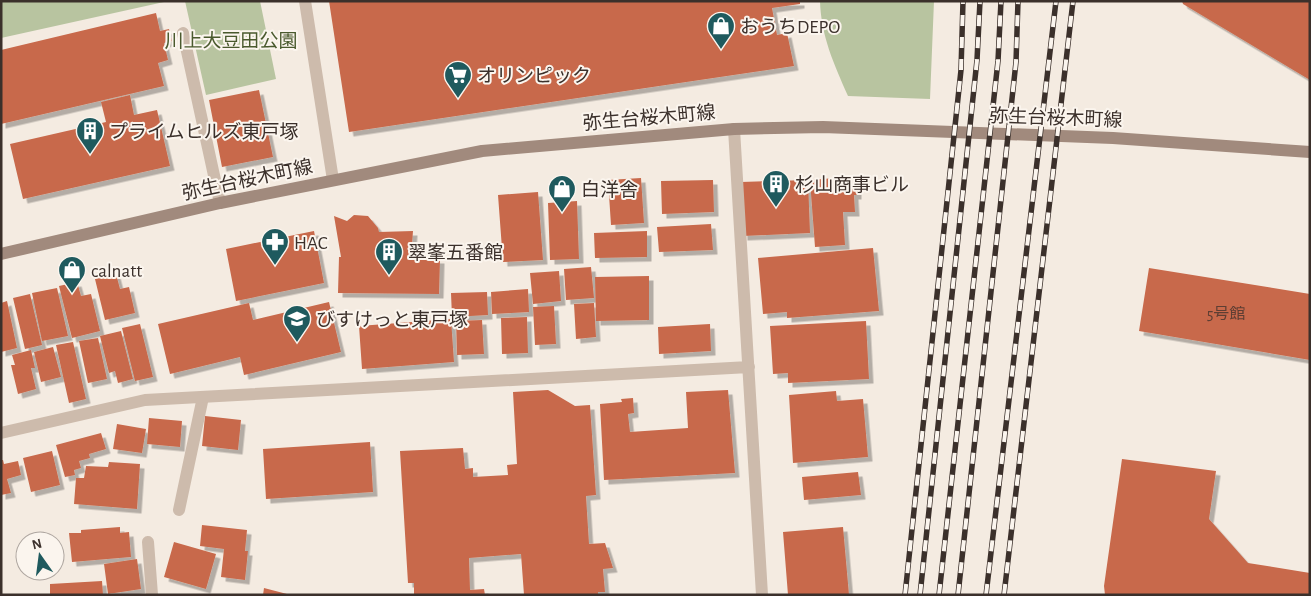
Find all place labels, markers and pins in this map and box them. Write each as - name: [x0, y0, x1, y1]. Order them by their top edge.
- shop icon: おうちDEPO: [706, 11, 736, 50]
- place label: おうちDEPO: [740, 17, 840, 37]
- supermarket icon: オリンピック: [443, 60, 473, 99]
- place label: オリンピック: [477, 66, 591, 86]
- building icon: プライムヒルズ東戸塚: [75, 116, 105, 155]
- place label: プライムヒルズ東戸塚: [109, 121, 299, 142]
- building icon: 杉山商事ビル: [761, 169, 791, 208]
- shop icon: 白洋舎: [547, 174, 577, 213]
- place label: 杉山商事ビル: [795, 174, 909, 195]
- place label: 白洋舎: [581, 179, 638, 200]
- pharmacy icon: HAC: [260, 227, 290, 266]
- place label: HAC: [294, 234, 328, 253]
- building icon: 翠峯五番館: [374, 237, 404, 276]
- place label: 翠峯五番館: [408, 242, 503, 263]
- shop icon: calnatt: [57, 255, 87, 294]
- place label: calnatt: [91, 262, 142, 281]
- school or university icon: びすけっと東戸塚: [282, 304, 312, 343]
- place label: びすけっと東戸塚: [316, 310, 468, 330]

